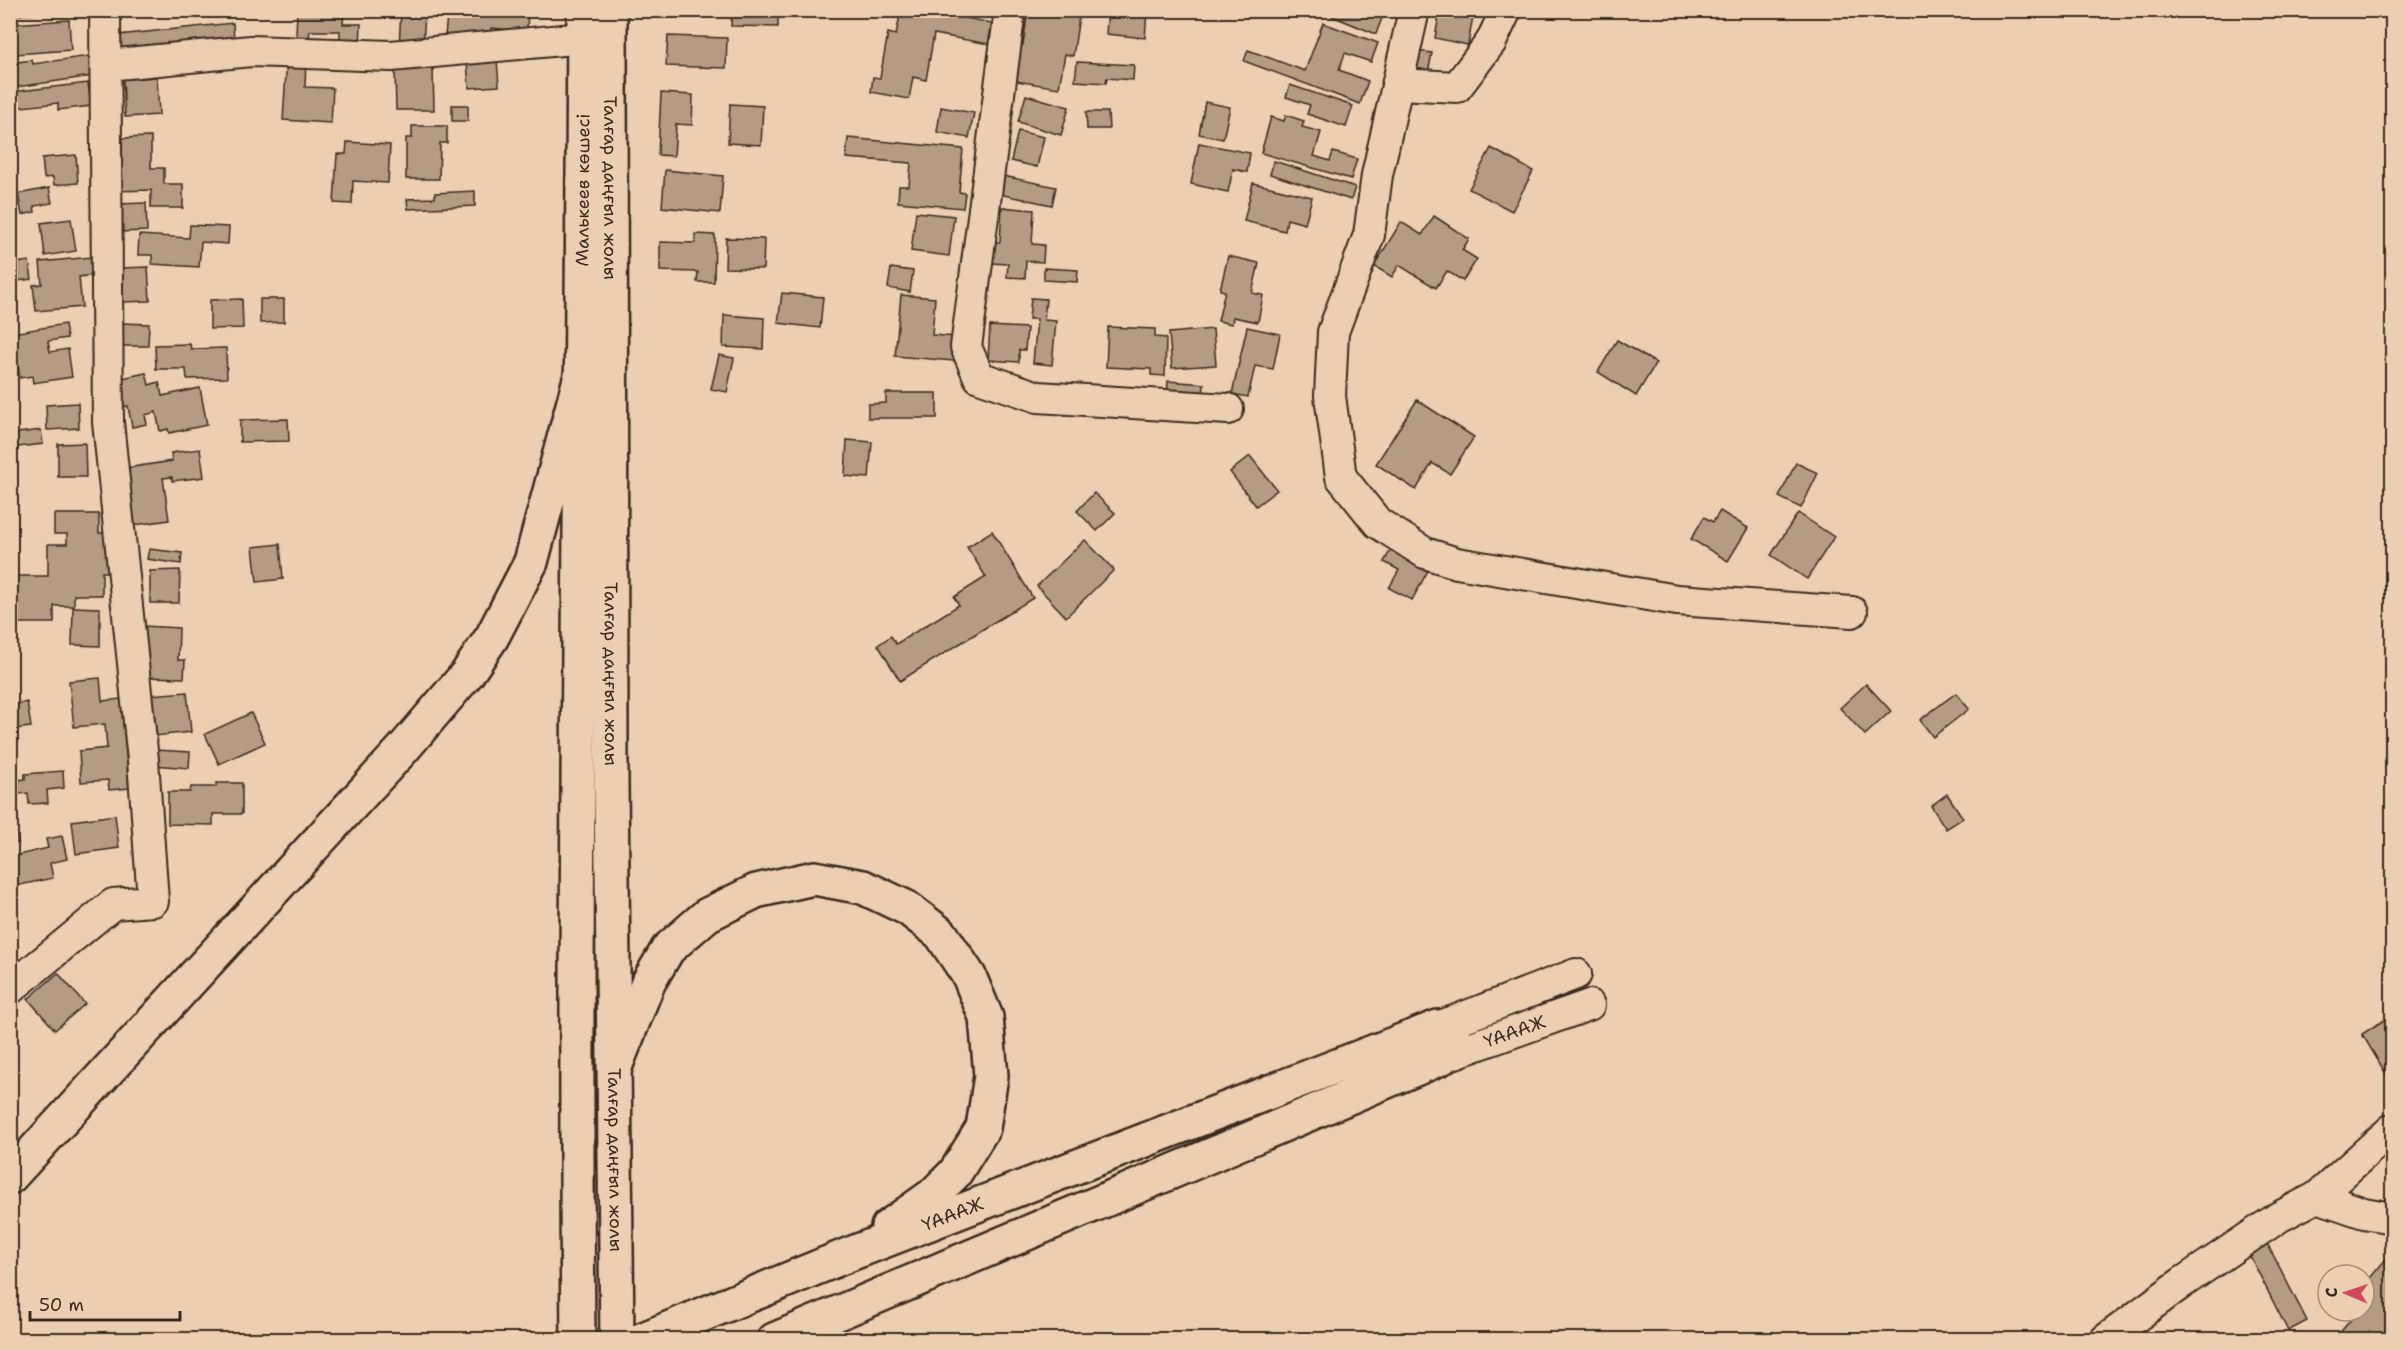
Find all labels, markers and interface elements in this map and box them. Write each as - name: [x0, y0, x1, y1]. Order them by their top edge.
- street label: Талғар даңғыл жолы: [598, 96, 622, 280]
- street label: Малькеев көшесі: [570, 114, 595, 267]
- street label: Талғар даңғыл жолы: [599, 582, 623, 766]
- street label: ҮАААЖ: [1480, 1010, 1549, 1054]
- street label: Талғар даңғыл жолы: [602, 1068, 628, 1252]
- street label: ҮАААЖ: [919, 1192, 987, 1237]
- north arrow: [2316, 1263, 2376, 1323]
- scale bar: [30, 1284, 180, 1322]
- text: С: [2321, 1287, 2342, 1298]
- text: 50 m: [39, 1293, 84, 1317]

